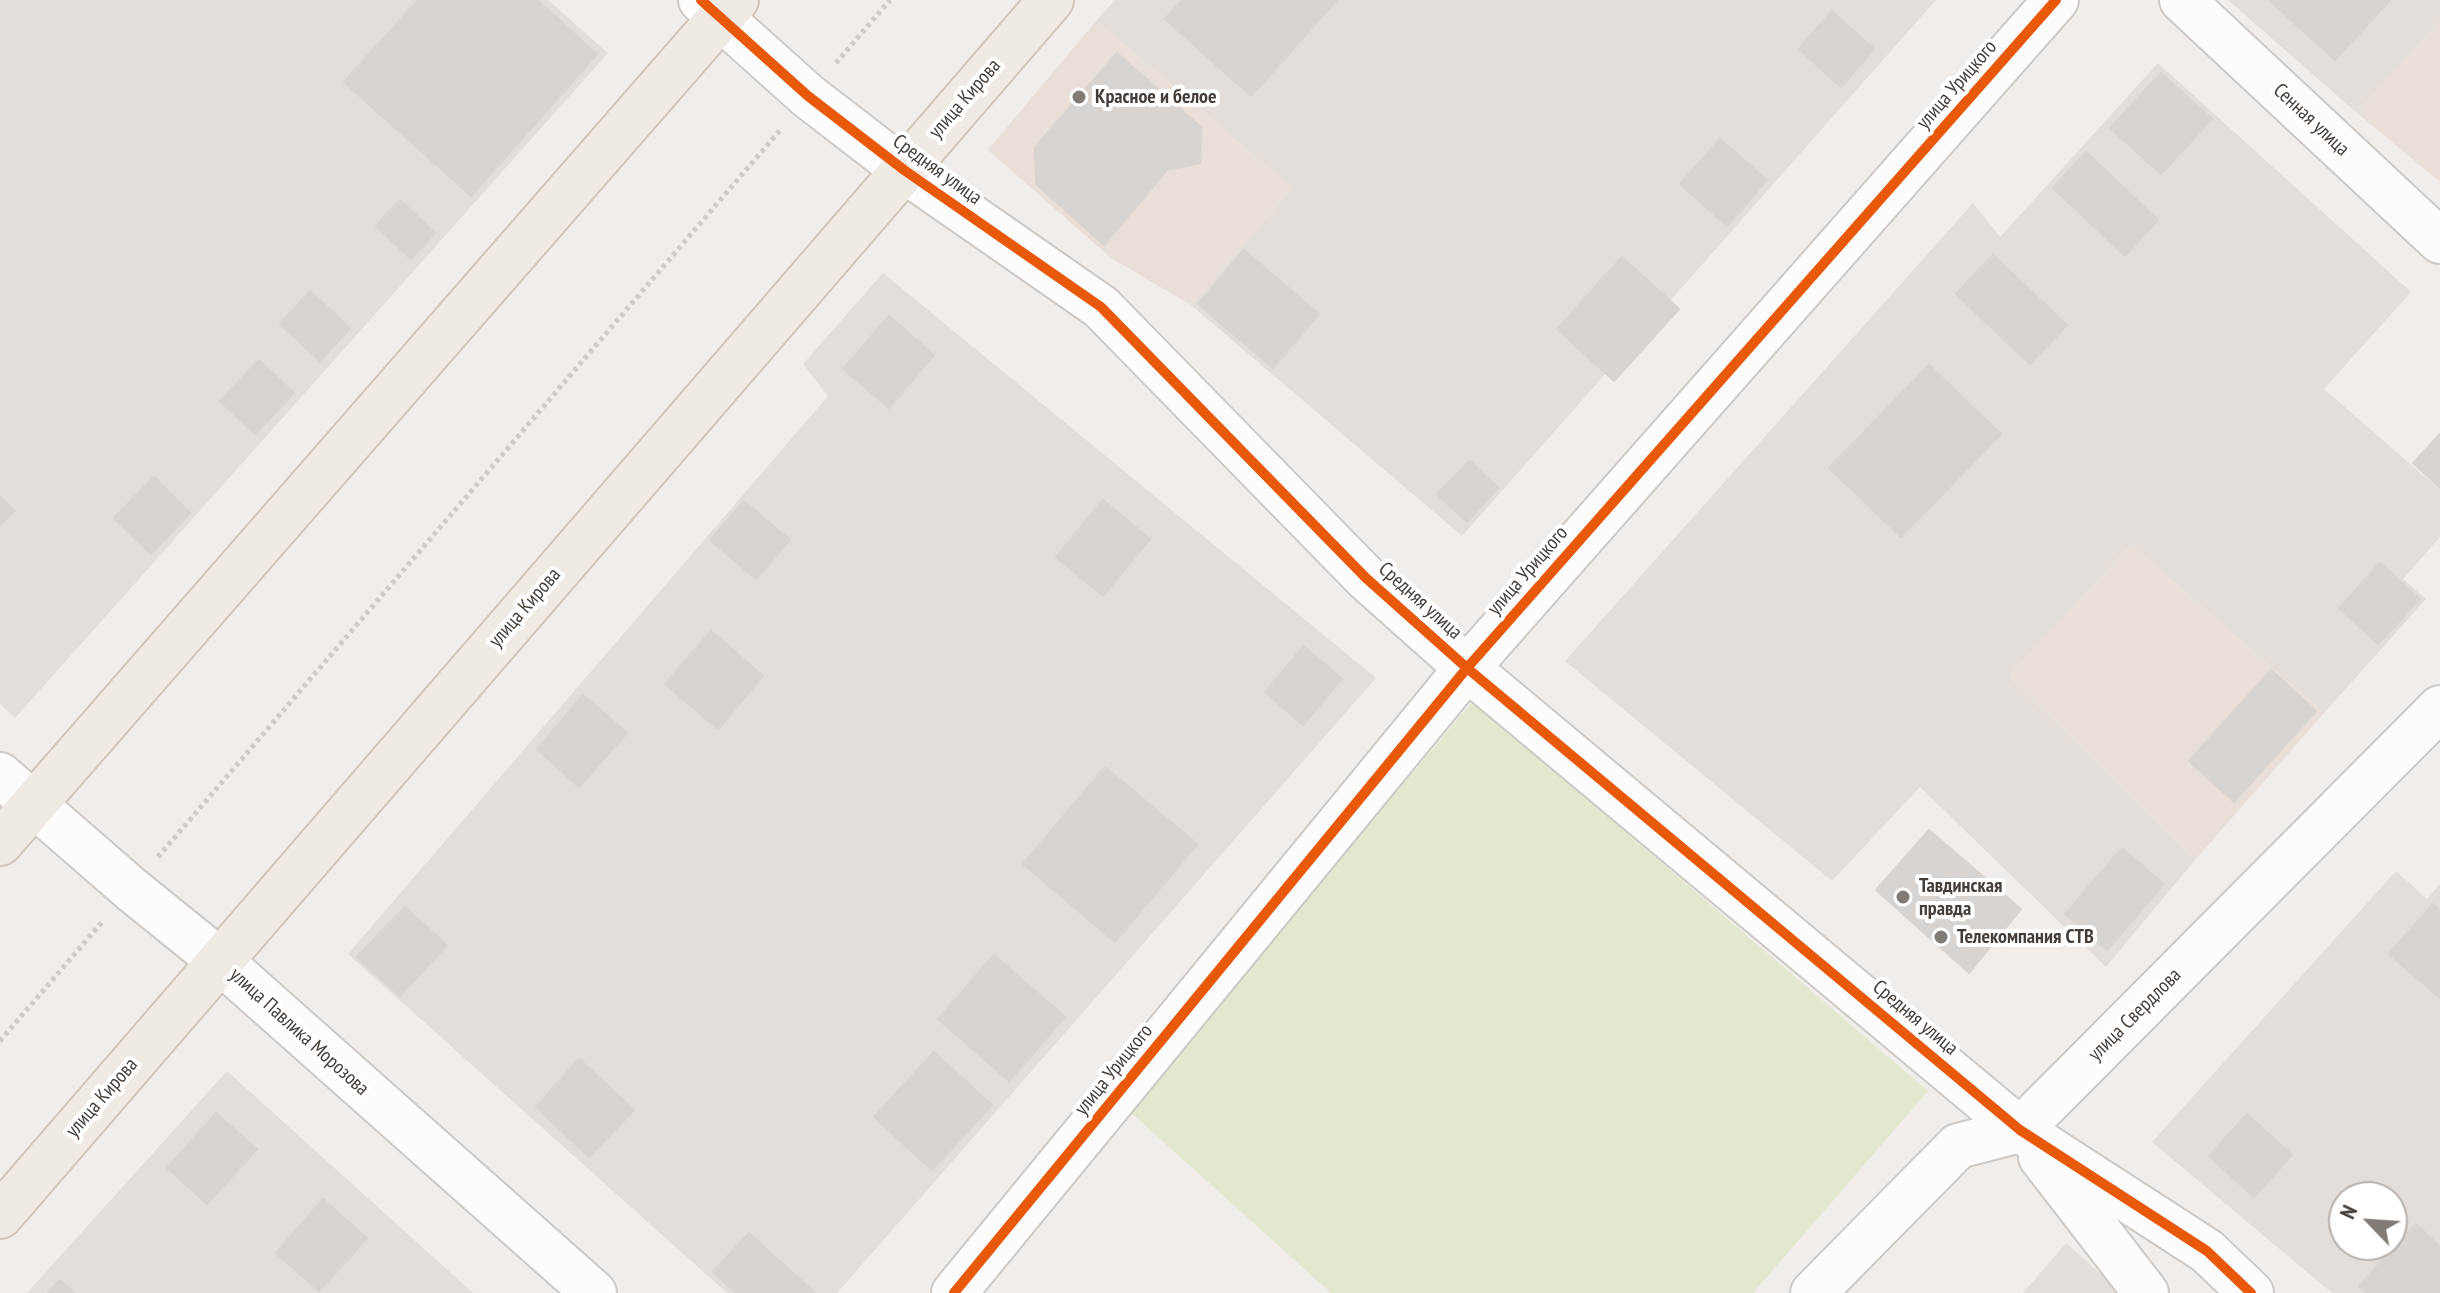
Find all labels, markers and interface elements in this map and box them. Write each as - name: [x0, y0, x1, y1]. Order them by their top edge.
- street label: улица Урицкого: [1912, 36, 2002, 134]
- street label: улица Кирова: [924, 54, 1006, 144]
- street label: Сенная улица: [2268, 79, 2354, 161]
- place label: Красное и белое: [1095, 85, 1217, 109]
- marker: Красное и белое: [1070, 88, 1088, 106]
- street label: Средняя улица: [888, 130, 986, 210]
- street label: улица Урицкого: [1483, 522, 1573, 620]
- street label: Средняя улица: [1373, 557, 1467, 645]
- street label: улица Кирова: [484, 563, 566, 653]
- place label: Тавдинская правда: [1919, 874, 2002, 921]
- marker: Тавдинская правда: [1894, 888, 1912, 906]
- place label: Телекомпания СТВ: [1957, 925, 2094, 949]
- marker: Телекомпания СТВ: [1932, 928, 1950, 946]
- street label: улица Павлика Морозова: [224, 963, 374, 1101]
- street label: улица Свердлова: [2084, 964, 2186, 1066]
- street label: Средняя улица: [1867, 975, 1963, 1061]
- street label: улица Урицкого: [1070, 1020, 1158, 1120]
- street label: улица Кирова: [61, 1053, 143, 1143]
- north arrow: [2328, 1181, 2408, 1261]
- text: N: [2333, 1200, 2363, 1223]

